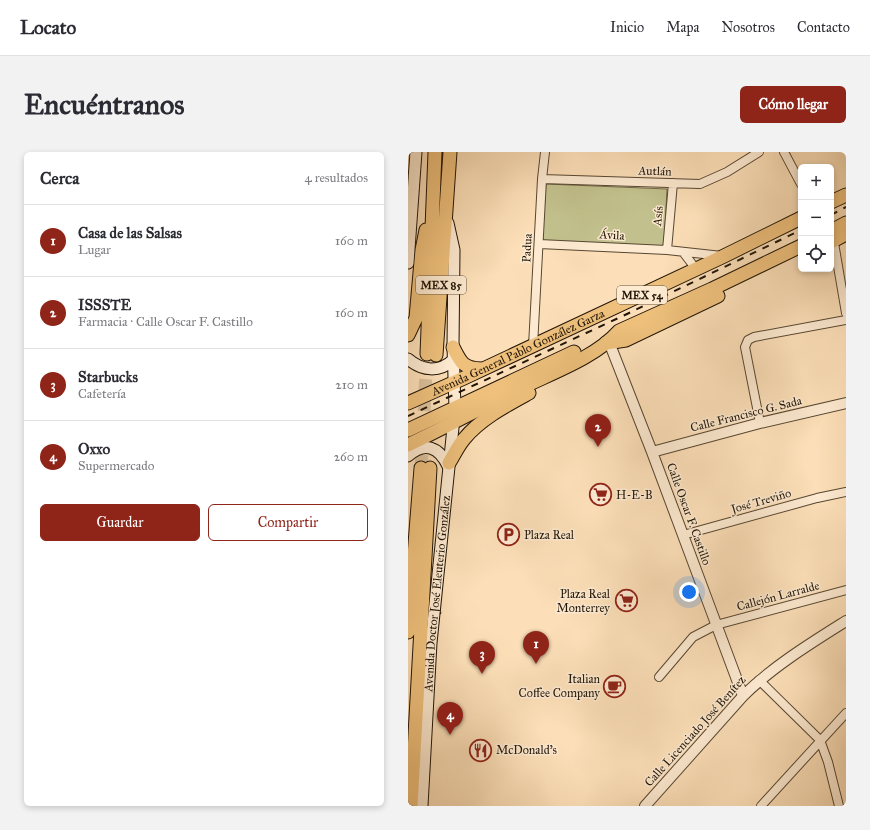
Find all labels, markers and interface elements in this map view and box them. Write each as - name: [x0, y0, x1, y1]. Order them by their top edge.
- text: Locato: [20, 16, 76, 39]
- text: Inicio: [610, 19, 644, 36]
- text: Mapa: [666, 19, 699, 36]
- text: Nosotros: [721, 19, 775, 36]
- text: Contacto: [797, 19, 850, 36]
- button: Cómo llegar: [740, 86, 846, 123]
- text: Encuéntranos: [24, 87, 185, 122]
- street label: Autlán: [637, 163, 672, 179]
- map controls: [798, 164, 834, 272]
- button: +: [798, 164, 834, 200]
- text: Cerca: [40, 168, 79, 189]
- text: 4 resultados: [305, 170, 368, 186]
- button: −: [798, 200, 834, 236]
- street label: Asís: [650, 205, 666, 228]
- text: Casa de las Salsas: [78, 224, 182, 242]
- street label: Ávila: [598, 226, 626, 243]
- street label: Padua: [519, 232, 535, 263]
- text: 1: [50, 233, 56, 249]
- text: 160 m: [335, 233, 368, 249]
- button: locate: [798, 236, 834, 272]
- text: Lugar: [78, 242, 111, 258]
- road number: MEX 85: [416, 276, 466, 294]
- road number: MEX 54: [617, 286, 667, 304]
- text: ISSSTE: [78, 296, 131, 314]
- text: 2: [50, 305, 56, 321]
- text: 160 m: [335, 305, 368, 321]
- street label: Avenida General Pablo González Garza: [428, 306, 608, 399]
- text: Farmacia · Calle Oscar F. Castillo: [78, 314, 253, 330]
- text: Starbucks: [78, 368, 138, 386]
- text: 3: [50, 377, 56, 393]
- text: 210 m: [335, 377, 368, 393]
- text: Cafetería: [78, 386, 126, 402]
- street label: Calle Francisco G. Sada: [689, 393, 804, 435]
- pin: 2: [585, 414, 611, 447]
- text: Oxxo: [78, 440, 110, 458]
- text: 4: [49, 449, 57, 465]
- text: 260 m: [334, 449, 368, 465]
- text: Supermercado: [78, 458, 154, 474]
- street label: Calle Oscar F. Castillo: [664, 461, 714, 567]
- supermarket icon: H-E-B: [587, 482, 613, 508]
- street label: José Treviño: [727, 486, 793, 518]
- place label: H-E-B: [616, 488, 653, 502]
- street label: Avenida Doctor José Eleuterio González: [421, 494, 453, 693]
- button: Guardar: [40, 504, 200, 541]
- button: Compartir: [208, 504, 368, 541]
- parking icon: Plaza Real: [495, 522, 521, 548]
- place label: Plaza Real: [524, 528, 575, 542]
- street label: Callejón Larralde: [735, 578, 821, 614]
- your location: [679, 582, 699, 602]
- place label: Plaza Real Monterrey: [556, 587, 611, 615]
- supermarket icon: Plaza Real Monterrey: [613, 588, 639, 614]
- pin: 1: [523, 631, 549, 664]
- pin: 3: [469, 641, 495, 674]
- place label: Italian Coffee Company: [519, 672, 601, 700]
- street label: Calle Licenciado José Benítez: [642, 672, 750, 790]
- cafe icon: Italian Coffee Company: [602, 673, 628, 699]
- pin: 4: [437, 702, 463, 735]
- restaurant icon: McDonald's: [468, 737, 494, 763]
- place label: McDonald's: [496, 743, 557, 757]

